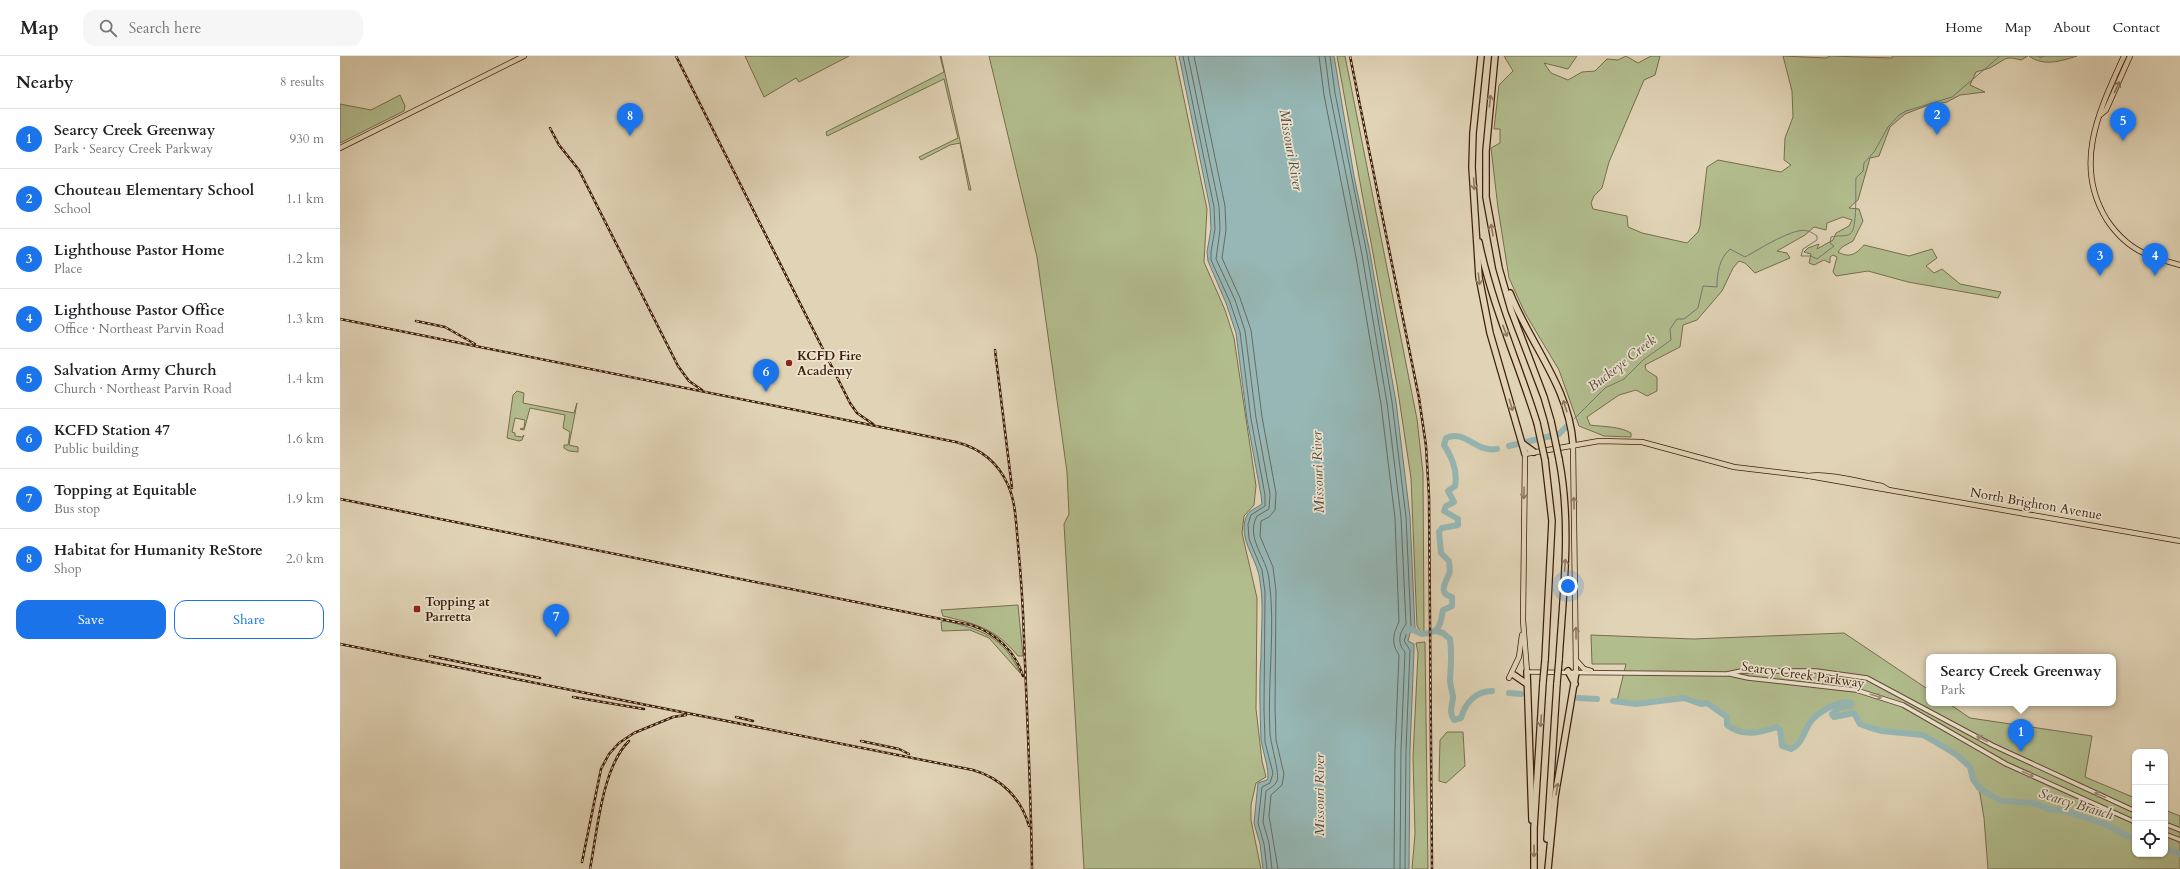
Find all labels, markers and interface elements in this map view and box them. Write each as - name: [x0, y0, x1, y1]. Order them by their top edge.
- search box: [83, 10, 363, 46]
- text: Map: [20, 15, 59, 41]
- icon: search: [97, 17, 119, 39]
- text: Search here: [129, 18, 201, 38]
- text: Home: [1945, 18, 1983, 37]
- text: Map: [2005, 18, 2031, 37]
- text: About: [2053, 18, 2090, 37]
- text: Contact: [2112, 18, 2160, 37]
- text: Nearby: [16, 71, 73, 94]
- text: 8 results: [280, 73, 324, 91]
- one-way arrow: [2113, 81, 2121, 93]
- one-way arrow: [1486, 95, 1494, 108]
- pin: 2: [1924, 102, 1950, 135]
- pin: 8: [617, 103, 643, 136]
- water label: Missouri River: [1274, 108, 1308, 193]
- pin: 5: [2110, 108, 2136, 141]
- text: Searcy Creek Greenway: [54, 120, 215, 140]
- text: 1: [26, 130, 32, 148]
- text: 930 m: [290, 130, 324, 148]
- text: Park · Searcy Creek Parkway: [54, 140, 213, 158]
- one-way arrow: [1470, 177, 1477, 190]
- text: Chouteau Elementary School: [54, 180, 254, 200]
- text: 2: [26, 190, 32, 208]
- text: 1.1 km: [286, 190, 324, 208]
- text: School: [54, 200, 91, 218]
- one-way arrow: [1488, 224, 1496, 237]
- text: Lighthouse Pastor Home: [54, 240, 225, 260]
- pin: 3: [2087, 243, 2113, 276]
- pin: 4: [2142, 243, 2168, 276]
- text: 3: [26, 250, 32, 268]
- text: 1.2 km: [286, 250, 324, 268]
- text: Place: [54, 260, 82, 278]
- one-way arrow: [1476, 272, 1483, 285]
- text: Lighthouse Pastor Office: [54, 300, 225, 320]
- text: 4: [26, 310, 32, 328]
- text: 1.3 km: [286, 310, 324, 328]
- text: Office · Northeast Parvin Road: [54, 320, 224, 338]
- one-way arrow: [1501, 325, 1509, 337]
- water label: Buckeye Creek: [1584, 330, 1660, 396]
- place label: KCFD Fire Academy: [797, 347, 862, 380]
- marker: KCFD Fire Academy: [784, 358, 794, 368]
- pin: 6: [753, 359, 779, 392]
- text: Salvation Army Church: [54, 360, 217, 380]
- text: 5: [26, 370, 32, 388]
- text: 1.4 km: [286, 370, 324, 388]
- text: Church · Northeast Parvin Road: [54, 380, 232, 398]
- one-way arrow: [1508, 398, 1516, 410]
- one-way arrow: [1561, 400, 1569, 412]
- text: KCFD Station 47: [54, 420, 170, 440]
- text: 6: [26, 430, 32, 448]
- text: 1.6 km: [286, 430, 324, 448]
- water label: Missouri River: [1307, 430, 1329, 514]
- text: Public building: [54, 440, 139, 458]
- text: Topping at Equitable: [54, 480, 197, 500]
- street label: North Brighton Avenue: [1969, 484, 2103, 524]
- one-way arrow: [1520, 486, 1528, 499]
- text: 7: [26, 490, 32, 508]
- text: 1.9 km: [286, 490, 324, 508]
- one-way arrow: [1570, 497, 1578, 510]
- text: Bus stop: [54, 500, 100, 518]
- text: Habitat for Humanity ReStore: [54, 540, 263, 560]
- text: 8: [26, 550, 32, 568]
- text: 2.0 km: [286, 550, 324, 568]
- one-way arrow: [1561, 559, 1568, 572]
- text: Shop: [54, 560, 82, 578]
- your location: [1558, 576, 1578, 596]
- place label: Topping at Parretta: [425, 593, 490, 626]
- button: Save: [16, 600, 166, 639]
- button: Share: [174, 600, 324, 639]
- marker: Topping at Parretta: [412, 604, 422, 614]
- pin: 7: [543, 604, 569, 637]
- one-way arrow: [1572, 627, 1580, 640]
- popup: [1926, 654, 2116, 706]
- street label: Searcy Creek Parkway: [1740, 657, 1866, 693]
- text: Searcy Creek Greenway: [1940, 661, 2102, 681]
- text: Park: [1940, 681, 1965, 699]
- one-way arrow: [1869, 693, 1882, 700]
- one-way arrow: [1537, 714, 1544, 727]
- pin: 1: [2008, 719, 2034, 752]
- one-way arrow: [1976, 735, 1988, 743]
- map controls: [2132, 749, 2168, 857]
- button: +: [2132, 749, 2168, 785]
- water label: Missouri River: [1310, 753, 1329, 836]
- one-way arrow: [2022, 771, 2034, 778]
- one-way arrow: [1553, 782, 1561, 795]
- water label: Searcy Branch: [2037, 784, 2116, 824]
- button: −: [2132, 785, 2168, 821]
- one-way arrow: [2094, 791, 2106, 798]
- button: locate: [2132, 821, 2168, 857]
- one-way arrow: [1530, 844, 1538, 857]

